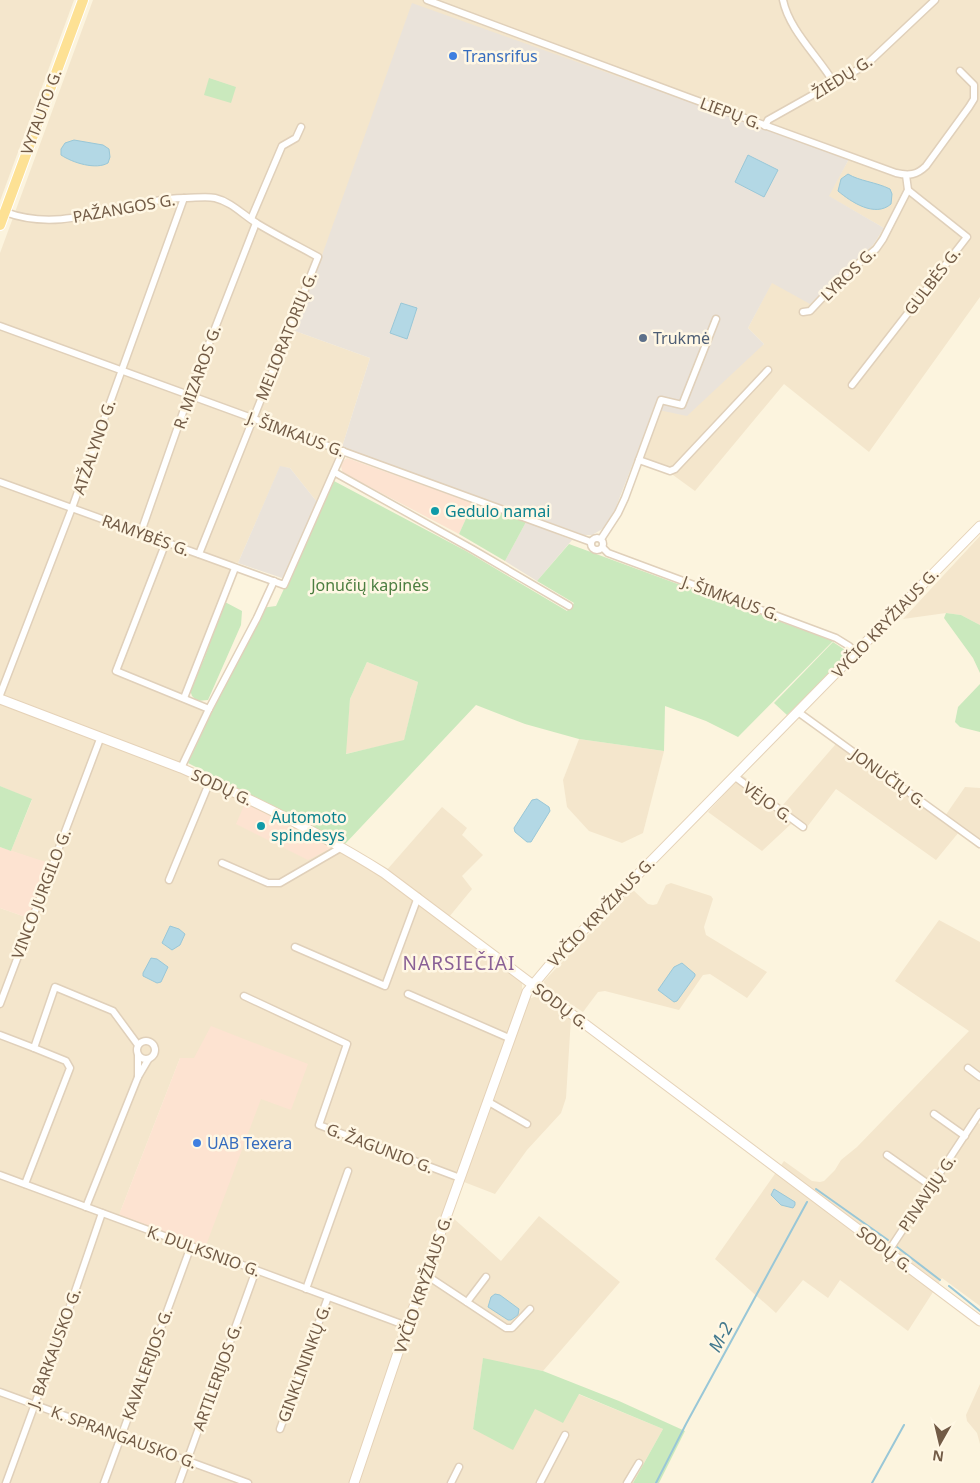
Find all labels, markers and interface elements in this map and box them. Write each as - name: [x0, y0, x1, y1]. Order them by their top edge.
- place label: Transrifus: [463, 45, 538, 67]
- marker: Transrifus: [447, 50, 459, 62]
- street label: ŽIEDŲ G.: [808, 50, 876, 104]
- street label: VYTAUTO G.: [15, 66, 67, 158]
- street label: LIEPŲ G.: [697, 92, 765, 134]
- street label: PAŽANGOS G.: [71, 188, 177, 228]
- street label: LYROS G.: [816, 242, 880, 306]
- street label: GULBĖS G.: [899, 243, 965, 319]
- street label: MELIORATORIŲ G.: [250, 268, 322, 404]
- street label: R. MIZAROS G.: [168, 322, 226, 432]
- place label: Trukmė: [653, 327, 710, 349]
- marker: Trukmė: [637, 332, 649, 344]
- street label: ATŽALYNO G.: [67, 397, 121, 497]
- street label: J. ŠIMKAUS G.: [242, 405, 348, 462]
- place label: Gedulo namai: [445, 500, 550, 522]
- marker: Gedulo namai: [429, 505, 441, 517]
- street label: RAMYBĖS G.: [99, 509, 193, 561]
- street label: VYČIO KRYŽIAUS G.: [827, 563, 943, 683]
- street label: J. ŠIMKAUS G.: [677, 569, 783, 626]
- park label: Jonučių kapinės: [309, 574, 429, 596]
- street label: JONUČIŲ G.: [845, 742, 931, 813]
- street label: SODŲ G.: [188, 763, 256, 811]
- street label: VĖJO G.: [739, 777, 797, 827]
- place label: Automoto spindesys: [271, 806, 347, 846]
- marker: Automoto spindesys: [255, 820, 267, 832]
- street label: VINCO JURGILO G.: [6, 826, 76, 962]
- street label: VYČIO KRYŽIAUS G.: [543, 852, 659, 972]
- district label: NARSIEČIAI: [403, 950, 515, 976]
- street label: SODŲ G.: [529, 978, 593, 1034]
- street label: G. ŽAGUNIO G.: [323, 1118, 437, 1178]
- place label: UAB Texera: [207, 1132, 292, 1154]
- marker: UAB Texera: [191, 1137, 203, 1149]
- street label: PINAVIJŲ G.: [893, 1150, 961, 1236]
- street label: VYČIO KRYŽIAUS G.: [389, 1212, 457, 1356]
- street label: K. DULKSNIO G.: [144, 1220, 264, 1282]
- street label: SODŲ G.: [853, 1221, 917, 1277]
- street label: J. BARKAUSKO G.: [21, 1285, 86, 1413]
- street label: GINKLININKŲ G.: [272, 1301, 336, 1425]
- street label: KAVALERIJOS G.: [117, 1305, 177, 1423]
- water label: M-2: [702, 1318, 738, 1356]
- street label: ARTILERIJOS G.: [187, 1320, 247, 1434]
- street label: K. SPRANGAUSKO G.: [48, 1400, 200, 1474]
- north arrow: [915, 1418, 965, 1468]
- text: N: [931, 1446, 945, 1467]

